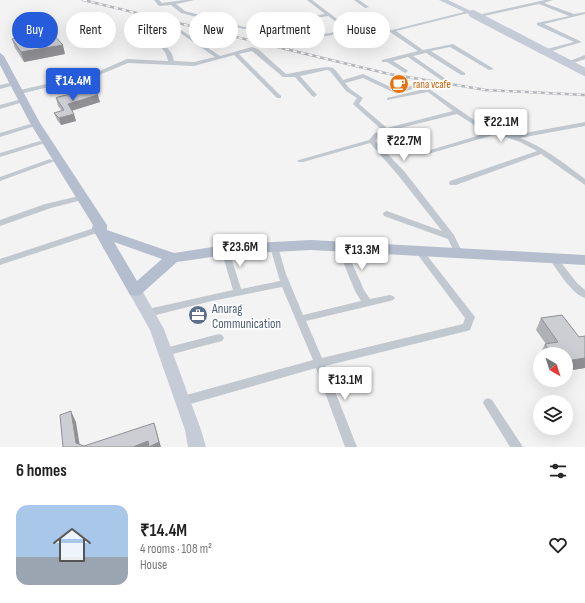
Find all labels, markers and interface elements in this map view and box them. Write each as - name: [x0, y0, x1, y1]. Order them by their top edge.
- chip: Buy: [12, 12, 58, 48]
- chip: Rent: [66, 12, 116, 48]
- chip: Filters: [124, 12, 181, 48]
- chip: New: [189, 12, 238, 48]
- chip: Apartment: [246, 12, 325, 48]
- chip: House: [333, 12, 390, 48]
- pin: ₹14.4M: [40, 68, 106, 102]
- text: ₹14.4M: [55, 73, 91, 89]
- cafe icon: rana vcafe: [388, 73, 410, 95]
- place label: rana vcafe: [413, 78, 451, 91]
- pin: ₹22.1M: [468, 109, 534, 143]
- text: ₹22.1M: [483, 114, 519, 130]
- pin: ₹22.7M: [371, 128, 437, 162]
- text: ₹22.7M: [386, 133, 422, 149]
- pin: ₹23.6M: [207, 234, 273, 268]
- pin: ₹13.3M: [329, 237, 395, 271]
- text: ₹23.6M: [222, 239, 258, 255]
- text: ₹13.3M: [344, 242, 380, 258]
- place label: Anurag Communication: [211, 301, 281, 332]
- office icon: Anurag Communication: [187, 304, 209, 326]
- north arrow: [533, 347, 573, 387]
- map controls: [533, 347, 573, 435]
- pin: ₹13.1M: [312, 367, 378, 401]
- text: ₹13.1M: [328, 372, 362, 388]
- button: layers: [533, 395, 573, 435]
- icon: filters: [547, 460, 569, 482]
- text: 6 homes: [16, 461, 67, 481]
- icon: home: [48, 521, 96, 569]
- text: ₹14.4M: [140, 521, 187, 541]
- icon: heart: [547, 534, 569, 556]
- text: 4 rooms · 108 m²: [140, 541, 212, 557]
- text: House: [140, 557, 167, 573]

